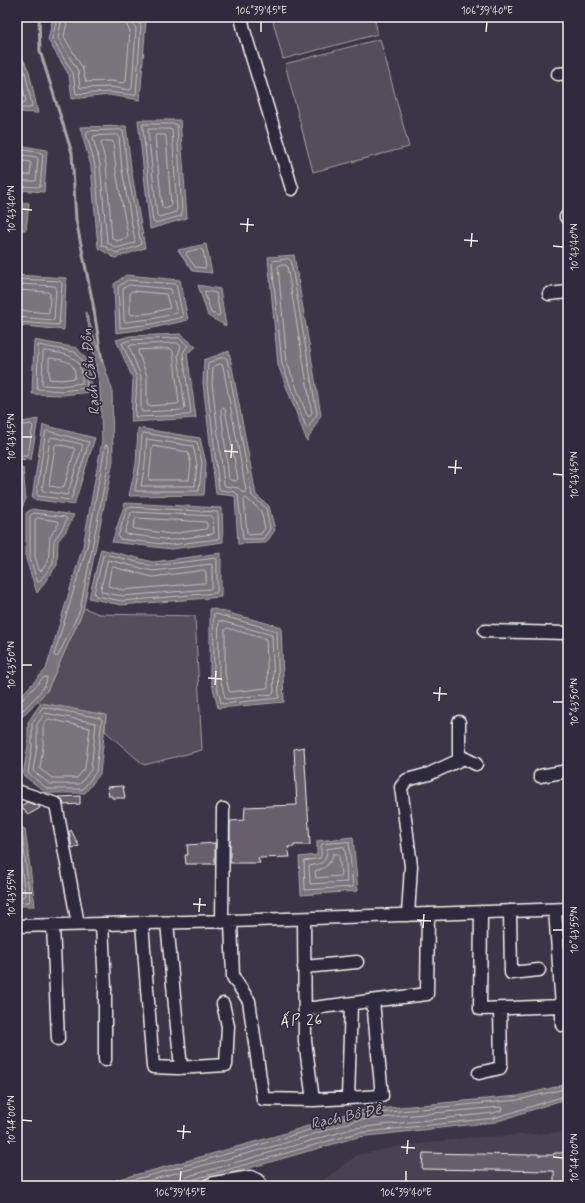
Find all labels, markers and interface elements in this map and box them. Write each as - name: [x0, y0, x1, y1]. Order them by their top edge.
- text: 106°39'45"E: [235, 4, 287, 18]
- text: 106°39'40"E: [461, 4, 513, 18]
- text: 10°43'40"N: [5, 185, 19, 233]
- text: 10°43'40"N: [568, 223, 582, 271]
- water label: Rạch Cầu Đồn: [76, 327, 105, 416]
- text: 10°43'45"N: [5, 413, 19, 461]
- text: 10°43'45"N: [568, 451, 582, 499]
- text: 10°43'50"N: [5, 641, 19, 689]
- text: 10°43'50"N: [568, 678, 582, 726]
- text: 10°43'55"N: [5, 869, 19, 917]
- text: 10°43'55"N: [568, 906, 582, 954]
- district label: ẤP 26: [281, 1011, 323, 1031]
- text: 10°44'00"N: [5, 1095, 19, 1145]
- water label: Rạch Bồ Đề: [309, 1099, 386, 1134]
- text: 10°44'00"N: [568, 1133, 582, 1183]
- text: 106°39'45"E: [154, 1186, 206, 1200]
- text: 106°39'40"E: [380, 1186, 432, 1200]

